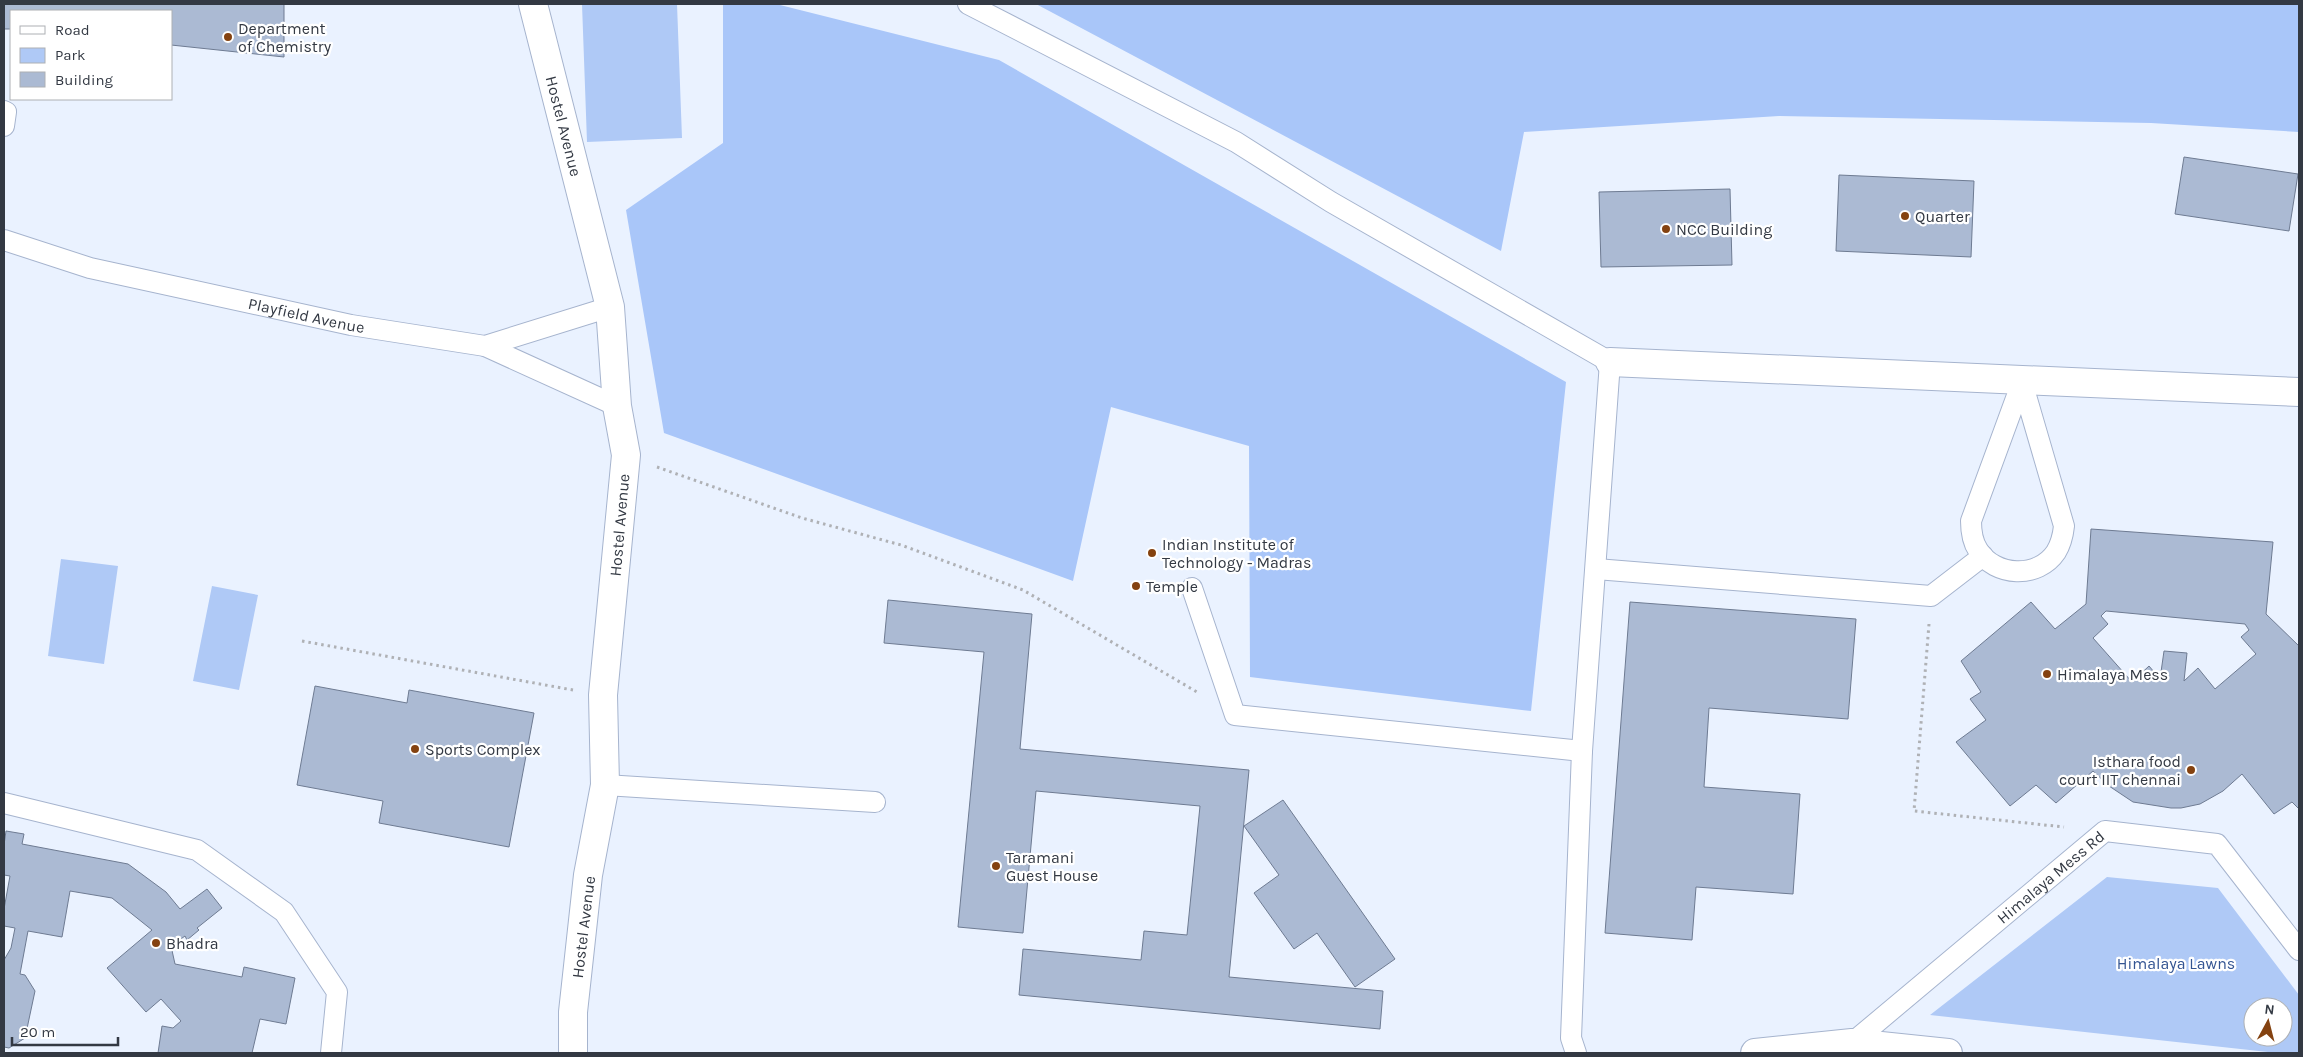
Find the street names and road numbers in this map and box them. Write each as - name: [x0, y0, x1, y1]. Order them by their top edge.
- street label: Hostel Avenue: [542, 74, 585, 179]
- street label: Playfield Avenue: [246, 294, 366, 337]
- street label: Hostel Avenue: [606, 473, 633, 577]
- street label: Himalaya Mess Rd: [1993, 827, 2108, 927]
- street label: Hostel Avenue: [568, 875, 599, 979]

